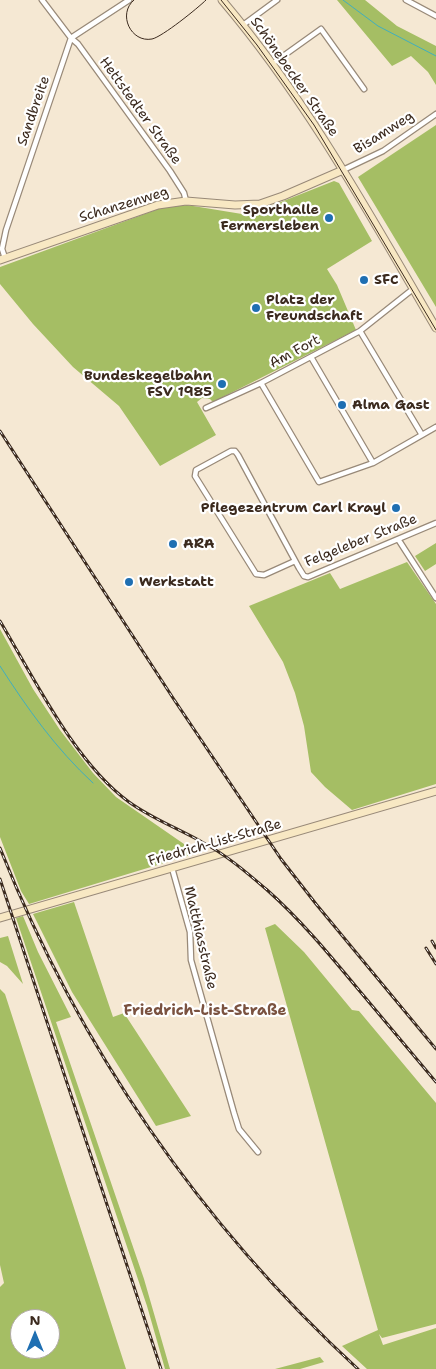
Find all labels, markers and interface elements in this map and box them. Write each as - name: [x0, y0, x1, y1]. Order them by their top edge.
- street label: Schönebecker Straße: [246, 14, 342, 140]
- street label: Hettstedter Straße: [95, 54, 185, 168]
- street label: Sandbreite: [14, 74, 54, 148]
- street label: Bisamweg: [351, 108, 417, 158]
- street label: Schanzenweg: [77, 183, 171, 227]
- place label: Sporthalle Fermersleben: [221, 202, 319, 234]
- marker: Sporthalle Fermersleben: [323, 212, 335, 224]
- place label: SFC: [374, 272, 399, 288]
- marker: SFC: [358, 274, 370, 286]
- place label: Platz der Freundschaft: [266, 292, 363, 324]
- marker: Platz der Freundschaft: [250, 302, 262, 314]
- street label: Am Fort: [267, 332, 323, 372]
- place label: Bundeskegelbahn FSV 1985: [84, 368, 212, 401]
- marker: Bundeskegelbahn FSV 1985: [216, 378, 228, 390]
- place label: Alma Gast: [352, 397, 430, 413]
- marker: Alma Gast: [336, 399, 348, 411]
- place label: Pflegezentrum Carl Krayl: [201, 500, 386, 516]
- marker: Pflegezentrum Carl Krayl: [390, 502, 402, 514]
- street label: Felgeleber Straße: [302, 511, 420, 571]
- place label: ARA: [183, 536, 215, 552]
- marker: ARA: [167, 538, 179, 550]
- place label: Werkstatt: [139, 574, 214, 590]
- marker: Werkstatt: [123, 576, 135, 588]
- street label: Friedrich-List-Straße: [146, 816, 284, 870]
- street label: Matthiasstraße: [180, 885, 220, 991]
- district label: Friedrich-List-Straße: [123, 1002, 287, 1020]
- north arrow: [10, 1309, 60, 1359]
- text: N: [29, 1311, 41, 1329]

